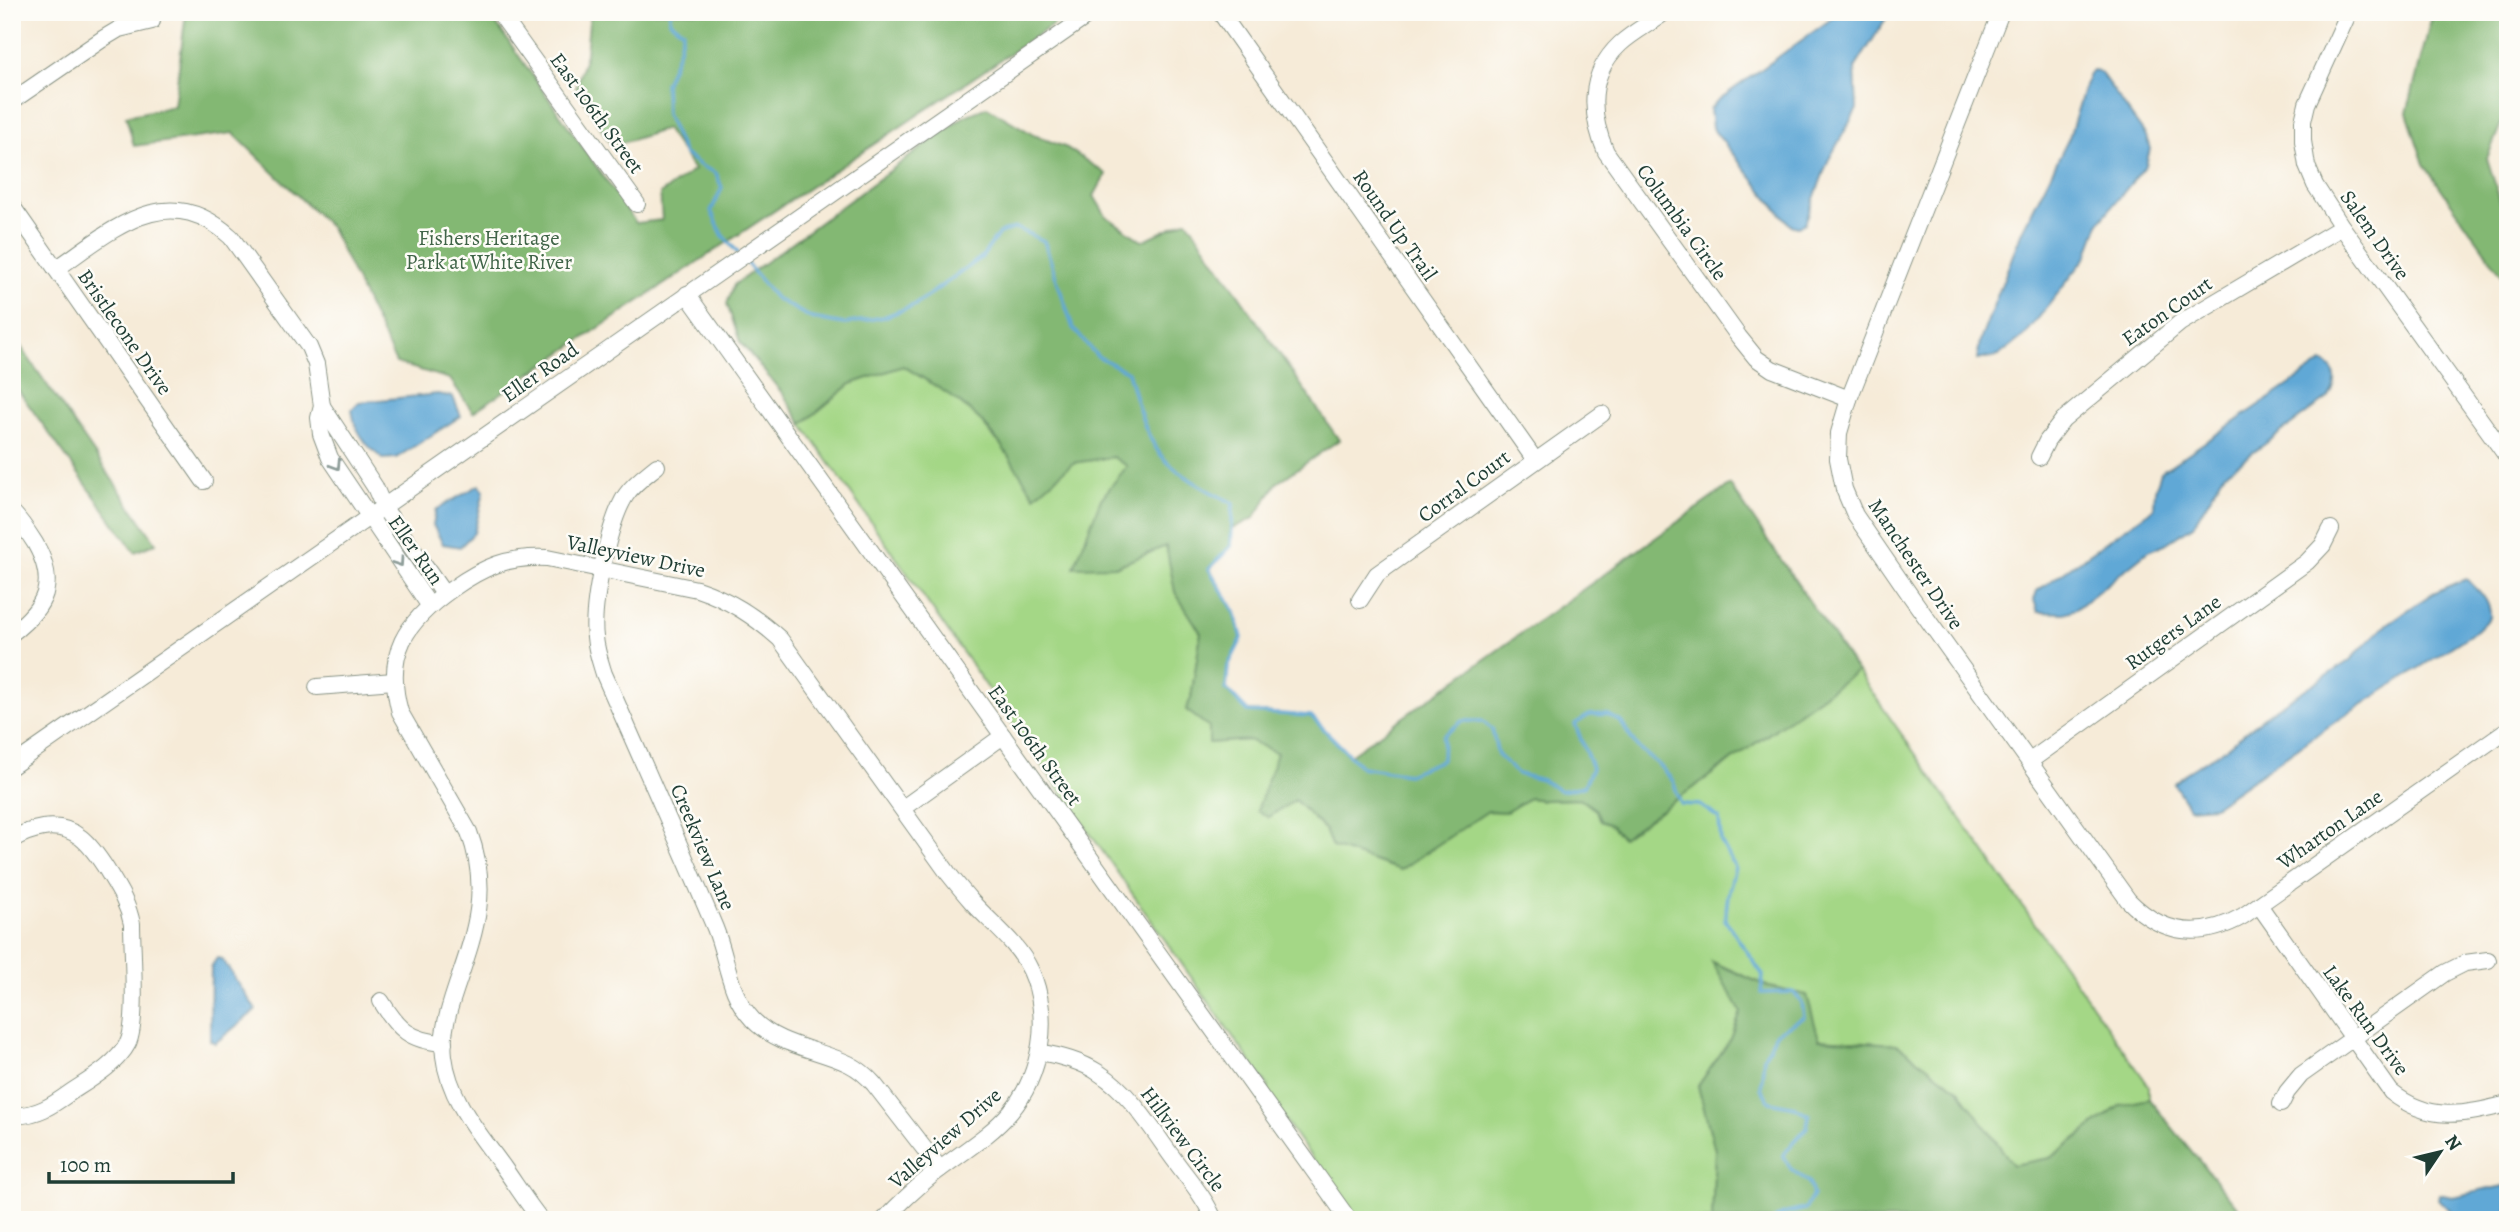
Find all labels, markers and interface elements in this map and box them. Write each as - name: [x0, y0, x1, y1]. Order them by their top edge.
- street label: East 106th Street: [544, 47, 650, 179]
- street label: Columbia Circle: [1630, 158, 1734, 286]
- street label: Round Up Trail: [1346, 164, 1444, 286]
- street label: Salem Drive: [2334, 184, 2416, 286]
- park label: Fishers Heritage Park at White River: [406, 224, 572, 276]
- street label: Bristlecone Drive: [71, 264, 179, 400]
- street label: Eaton Court: [2116, 270, 2218, 352]
- street label: Eller Road: [496, 335, 585, 409]
- street label: Corral Court: [1412, 443, 1516, 529]
- one-way arrow: [327, 457, 340, 470]
- street label: Manchester Drive: [1862, 493, 1970, 635]
- street label: Eller Run: [382, 509, 450, 591]
- street label: Valleyview Drive: [563, 527, 708, 584]
- one-way arrow: [391, 554, 403, 567]
- street label: Rutgers Lane: [2119, 588, 2227, 676]
- street label: East 106th Street: [982, 679, 1088, 811]
- street label: Creekview Lane: [664, 779, 742, 915]
- street label: Wharton Lane: [2271, 782, 2388, 876]
- street label: Lake Run Drive: [2316, 959, 2416, 1081]
- street label: Valleyview Drive: [882, 1081, 1007, 1195]
- street label: Hillview Circle: [1134, 1081, 1232, 1197]
- north arrow: [2404, 1116, 2474, 1186]
- text: N: [2438, 1130, 2468, 1156]
- scale bar: [49, 1141, 233, 1185]
- text: 100 m: [60, 1151, 111, 1179]

